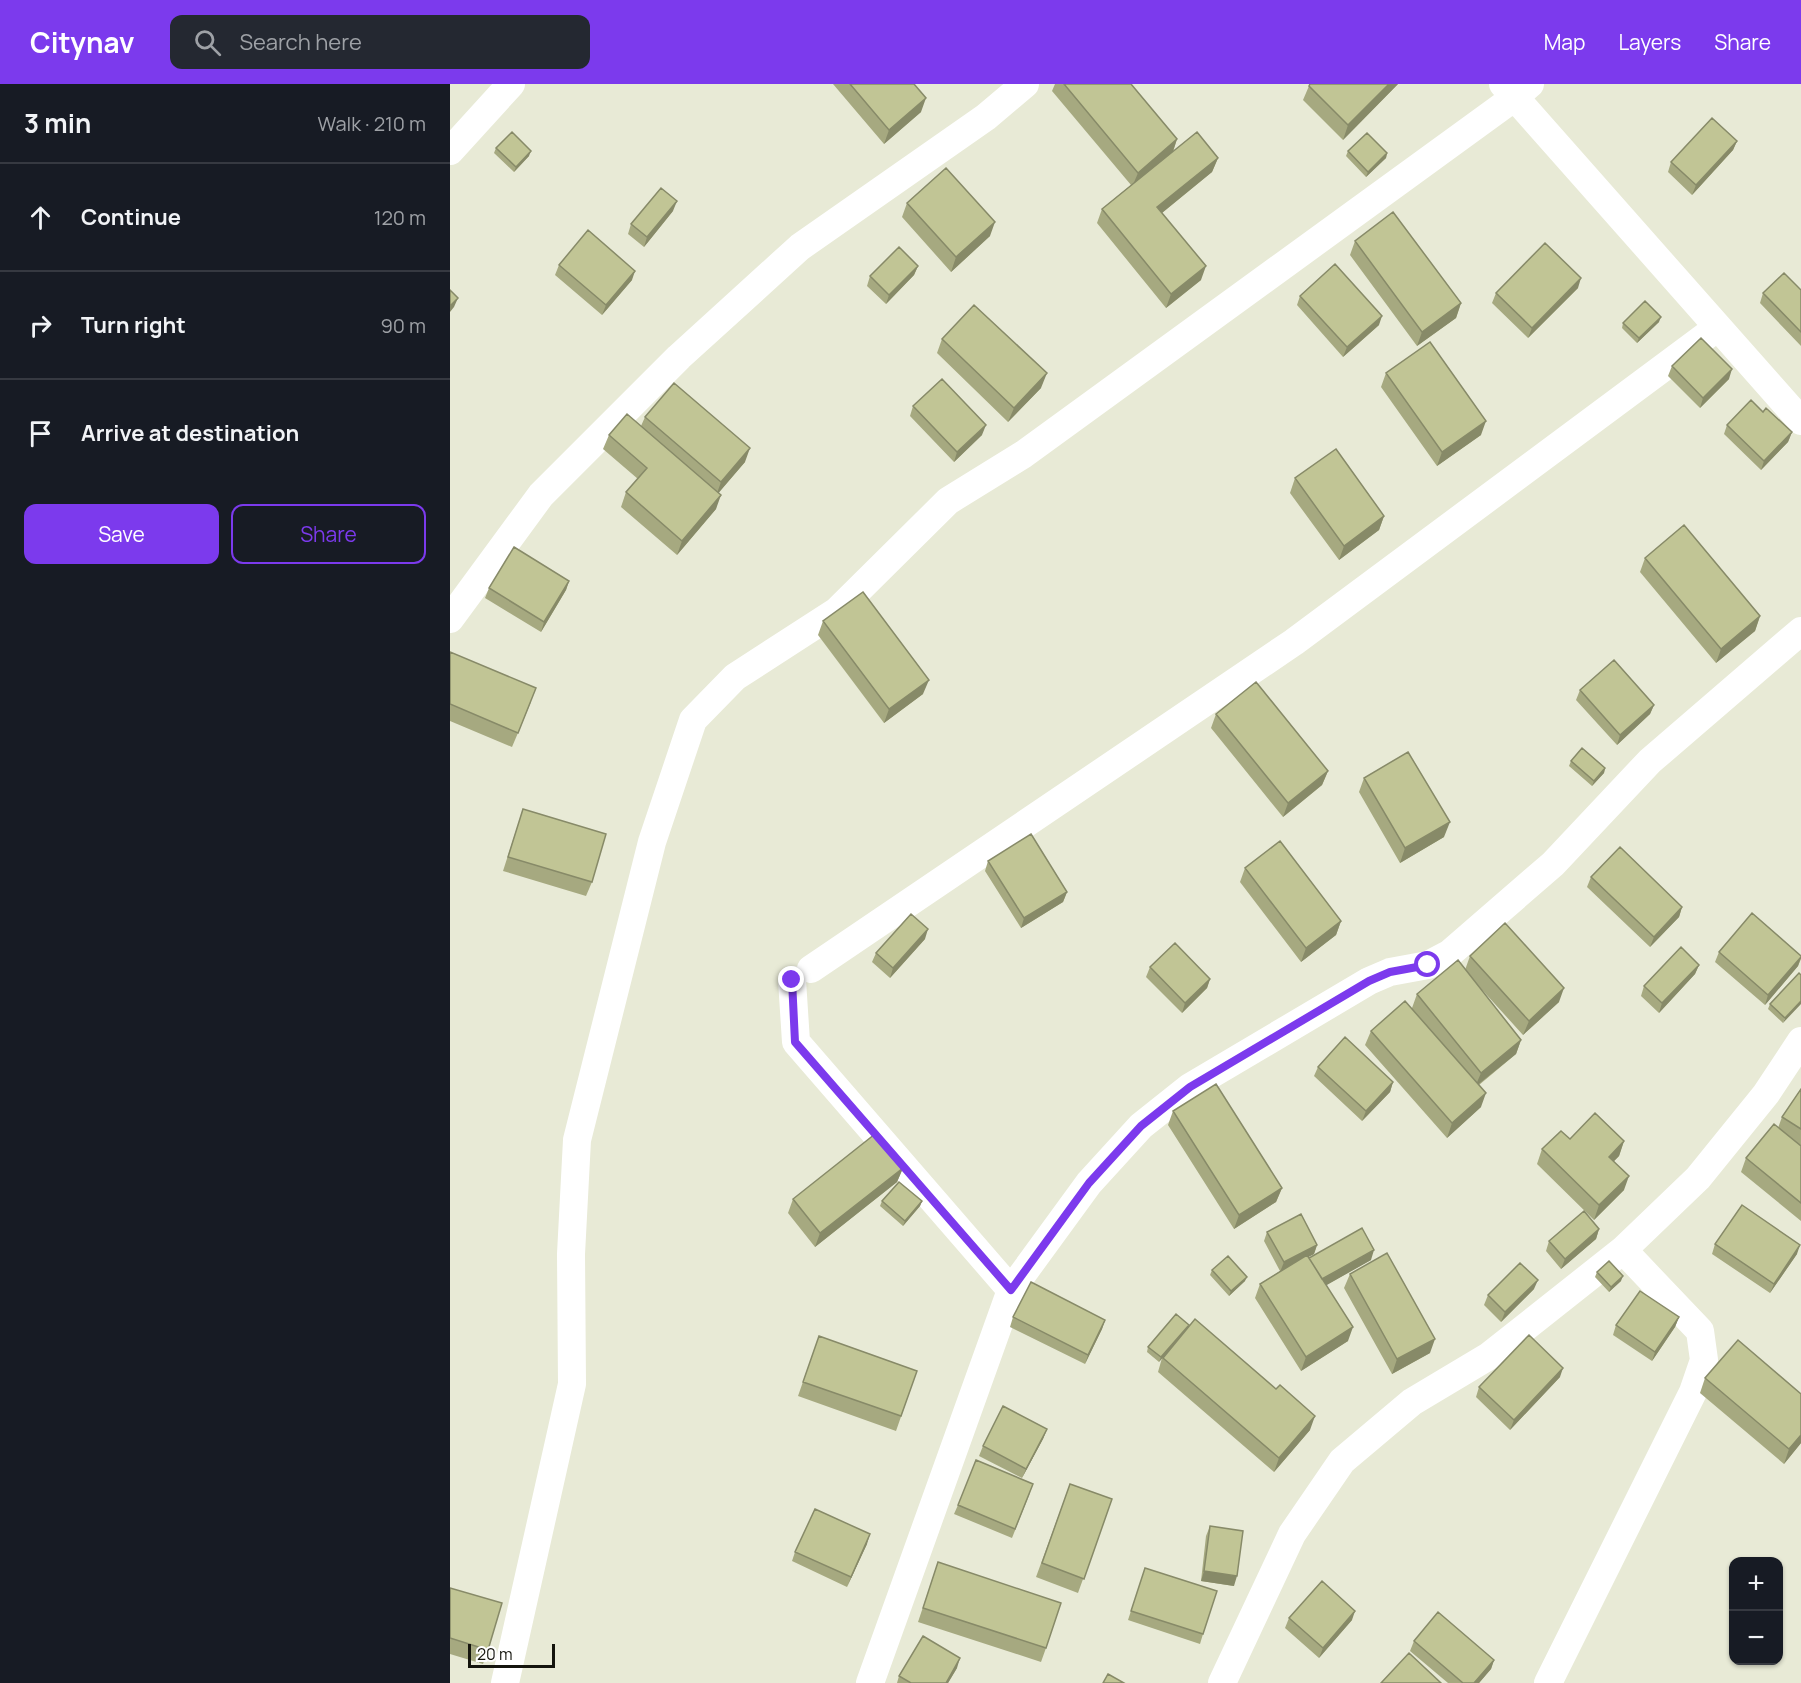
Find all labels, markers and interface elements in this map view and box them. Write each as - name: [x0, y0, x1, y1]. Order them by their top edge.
- search box: [170, 15, 590, 69]
- text: Citynav: [30, 23, 134, 61]
- icon: search: [191, 26, 224, 59]
- text: Search here: [239, 27, 362, 57]
- text: Map: [1544, 28, 1585, 56]
- text: Layers: [1618, 28, 1681, 56]
- text: Share: [1714, 28, 1771, 56]
- text: 3 min: [24, 105, 91, 141]
- text: Walk · 210 m: [318, 110, 426, 137]
- icon: ahead: [24, 201, 57, 234]
- text: Continue: [81, 202, 181, 232]
- text: 120 m: [374, 204, 426, 231]
- icon: right: [24, 309, 57, 342]
- text: Turn right: [81, 310, 186, 340]
- text: 90 m: [380, 312, 426, 339]
- icon: arrive: [24, 417, 57, 450]
- text: Arrive at destination: [81, 418, 299, 448]
- button: Save: [24, 504, 219, 564]
- button: Share: [231, 504, 426, 564]
- route start: [1414, 951, 1440, 977]
- route end: [778, 966, 804, 992]
- map controls: [1729, 1557, 1783, 1665]
- button: +: [1729, 1557, 1783, 1611]
- button: −: [1729, 1611, 1783, 1665]
- scale bar: [468, 1641, 555, 1668]
- text: 20 m: [477, 1643, 513, 1665]

